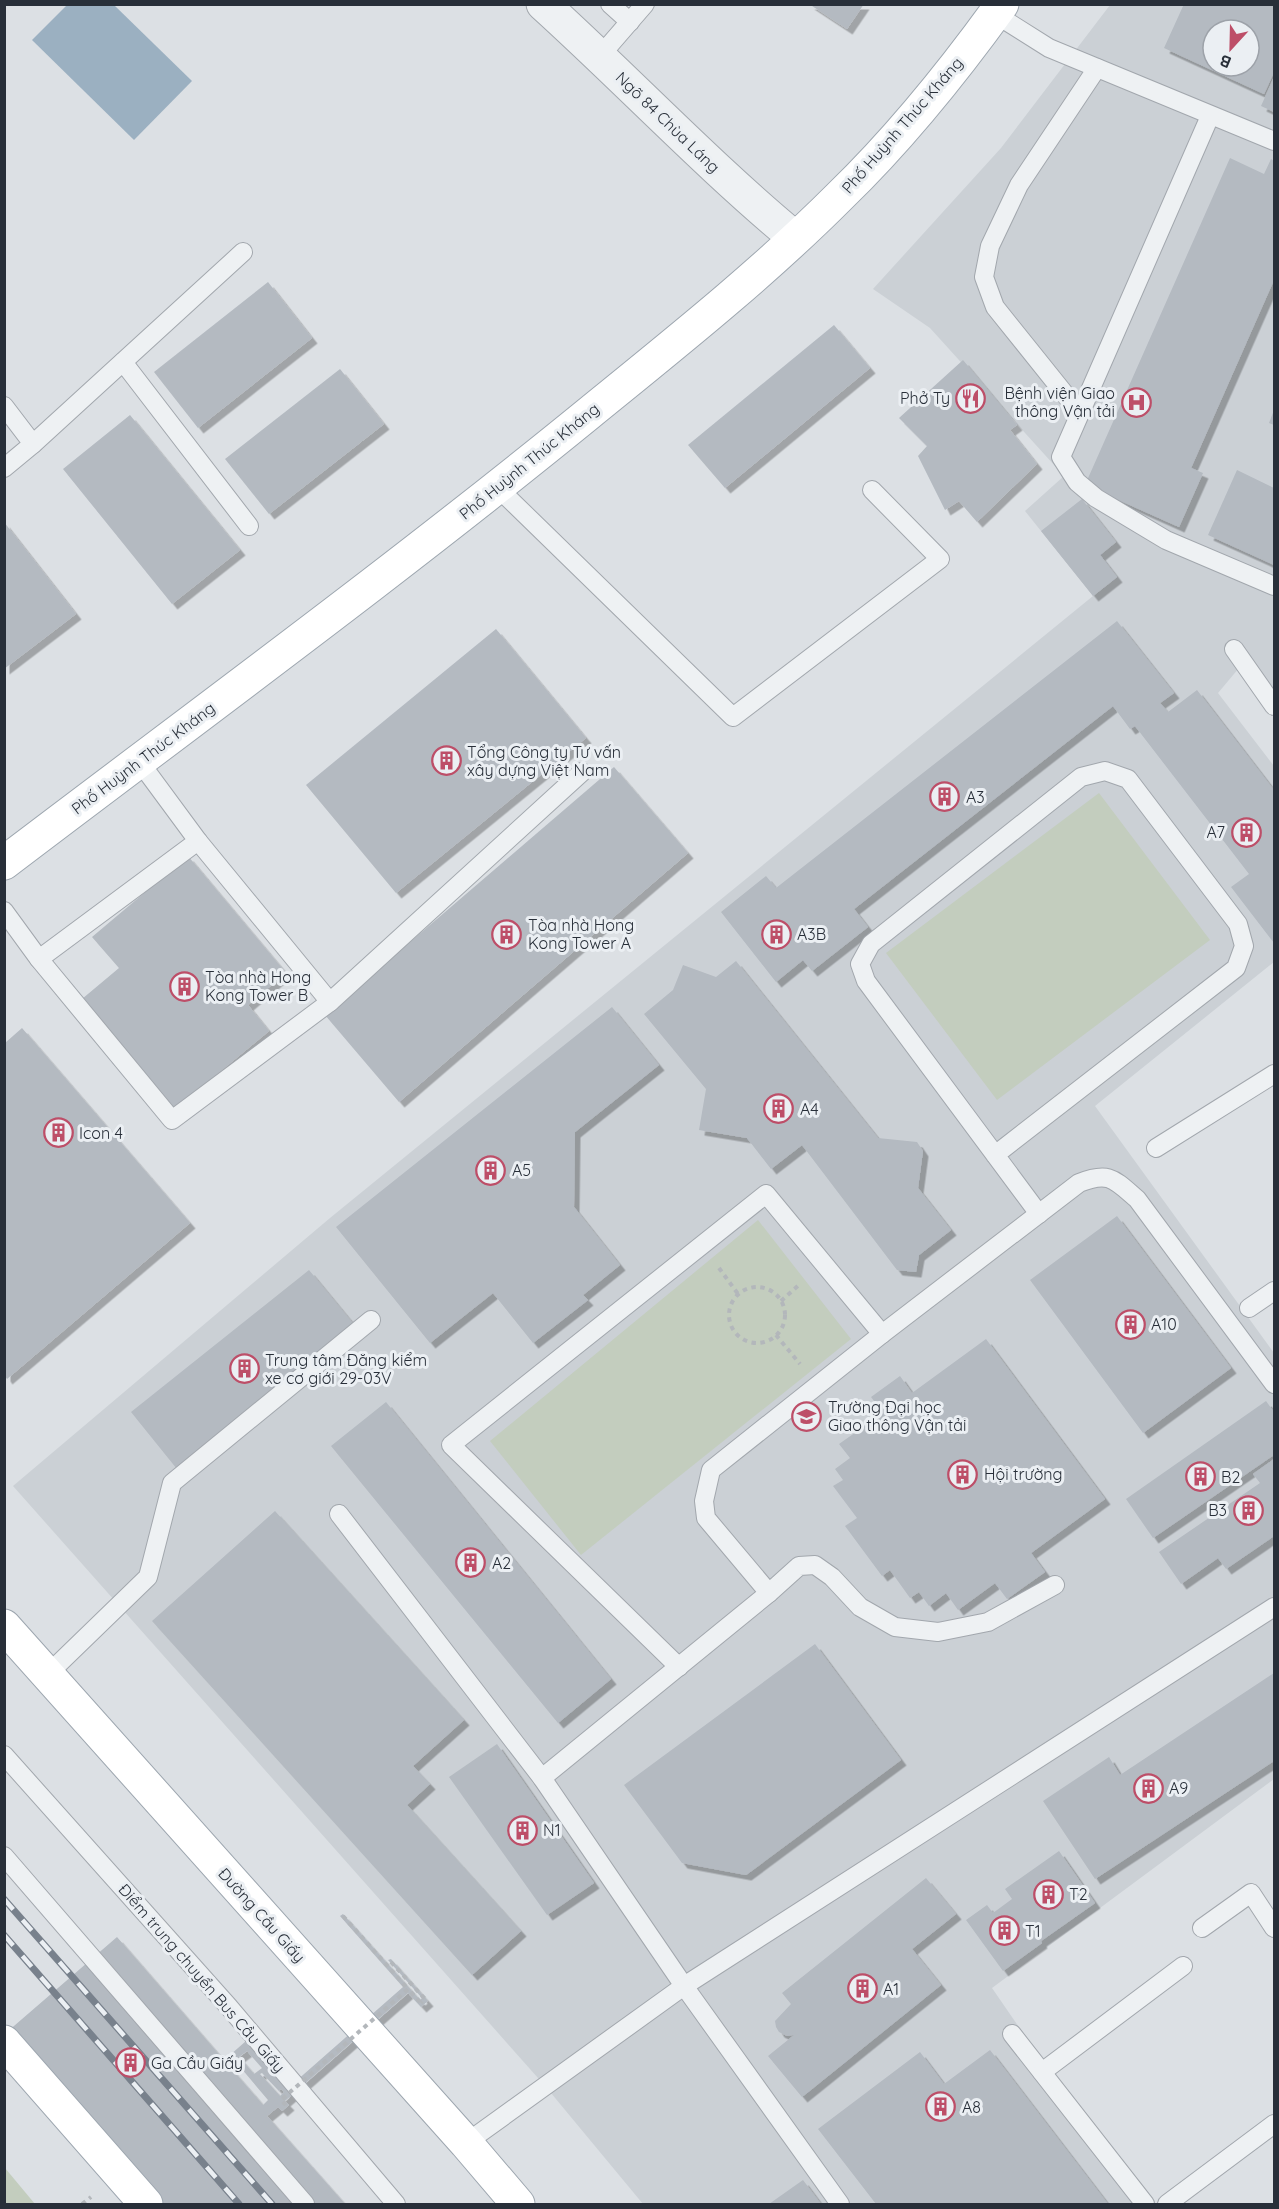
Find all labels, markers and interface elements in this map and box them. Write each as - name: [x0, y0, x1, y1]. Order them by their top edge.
- north arrow: [1201, 18, 1261, 78]
- text: B: [1217, 51, 1234, 73]
- street label: Phố Huỳnh Thúc Kháng: [837, 53, 967, 197]
- street label: Ngõ 84 Chùa Láng: [612, 67, 724, 177]
- restaurant icon: Phở Ty: [955, 382, 987, 414]
- place label: Bệnh viện Giao thông Vận tải: [1004, 383, 1115, 421]
- hospital icon: Bệnh viện Giao thông Vận tải: [1120, 386, 1152, 418]
- place label: Phở Ty: [900, 388, 950, 408]
- street label: Phố Huỳnh Thúc Kháng: [455, 398, 603, 524]
- street label: Phố Huỳnh Thúc Kháng: [67, 698, 219, 818]
- place label: Tổng Công ty Tư vấn xây dựng Việt Nam: [467, 742, 621, 780]
- building icon: Tổng Công ty Tư vấn xây dựng Việt Nam: [430, 745, 462, 777]
- building icon: A3: [929, 781, 961, 813]
- place label: A3: [966, 787, 985, 807]
- building icon: A7: [1230, 816, 1262, 848]
- place label: A7: [1206, 822, 1225, 842]
- place label: Tòa nhà Hong Kong Tower A: [528, 915, 634, 953]
- building icon: Tòa nhà Hong Kong Tower A: [491, 918, 523, 950]
- building icon: A3B: [760, 918, 792, 950]
- place label: A3B: [797, 924, 826, 944]
- place label: Tòa nhà Hong Kong Tower B: [205, 967, 311, 1005]
- building icon: Tòa nhà Hong Kong Tower B: [168, 970, 200, 1002]
- building icon: A4: [763, 1093, 795, 1125]
- place label: A4: [800, 1099, 819, 1119]
- building icon: Icon 4: [42, 1117, 74, 1149]
- place label: Icon 4: [79, 1123, 123, 1143]
- building icon: A5: [475, 1154, 507, 1186]
- place label: A5: [512, 1160, 531, 1180]
- building icon: A10: [1114, 1308, 1146, 1340]
- place label: A10: [1151, 1314, 1177, 1334]
- place label: Trung tâm Đăng kiểm xe cơ giới 29-03V: [265, 1350, 427, 1388]
- building icon: Trung tâm Đăng kiểm xe cơ giới 29-03V: [228, 1353, 260, 1385]
- place label: Trường Đại học Giao thông Vận tải: [828, 1397, 966, 1435]
- school or university icon: Trường Đại học Giao thông Vận tải: [791, 1400, 823, 1432]
- building icon: Hội trường: [947, 1458, 979, 1490]
- building icon: B2: [1184, 1461, 1216, 1493]
- place label: Hội trường: [984, 1464, 1063, 1484]
- place label: B2: [1221, 1467, 1240, 1487]
- building icon: B3: [1232, 1494, 1264, 1526]
- place label: B3: [1208, 1500, 1227, 1520]
- building icon: A2: [455, 1547, 487, 1579]
- place label: A2: [492, 1553, 511, 1573]
- building icon: A9: [1132, 1772, 1164, 1804]
- place label: A9: [1169, 1778, 1188, 1798]
- building icon: N1: [506, 1814, 538, 1846]
- place label: N1: [543, 1820, 561, 1840]
- street label: Đường Cầu Giấy: [214, 1863, 310, 1967]
- building icon: T2: [1032, 1878, 1064, 1910]
- street label: Điểm trung chuyển Bus Cầu Giấy: [115, 1880, 289, 2076]
- place label: T2: [1069, 1884, 1088, 1904]
- building icon: T1: [988, 1915, 1020, 1947]
- place label: T1: [1025, 1921, 1041, 1941]
- building icon: A1: [846, 1973, 878, 2005]
- place label: A1: [883, 1979, 899, 1999]
- building icon: Ga Cầu Giấy: [114, 2047, 146, 2079]
- place label: Ga Cầu Giấy: [151, 2053, 243, 2073]
- building icon: A8: [925, 2091, 957, 2123]
- place label: A8: [962, 2097, 981, 2117]

